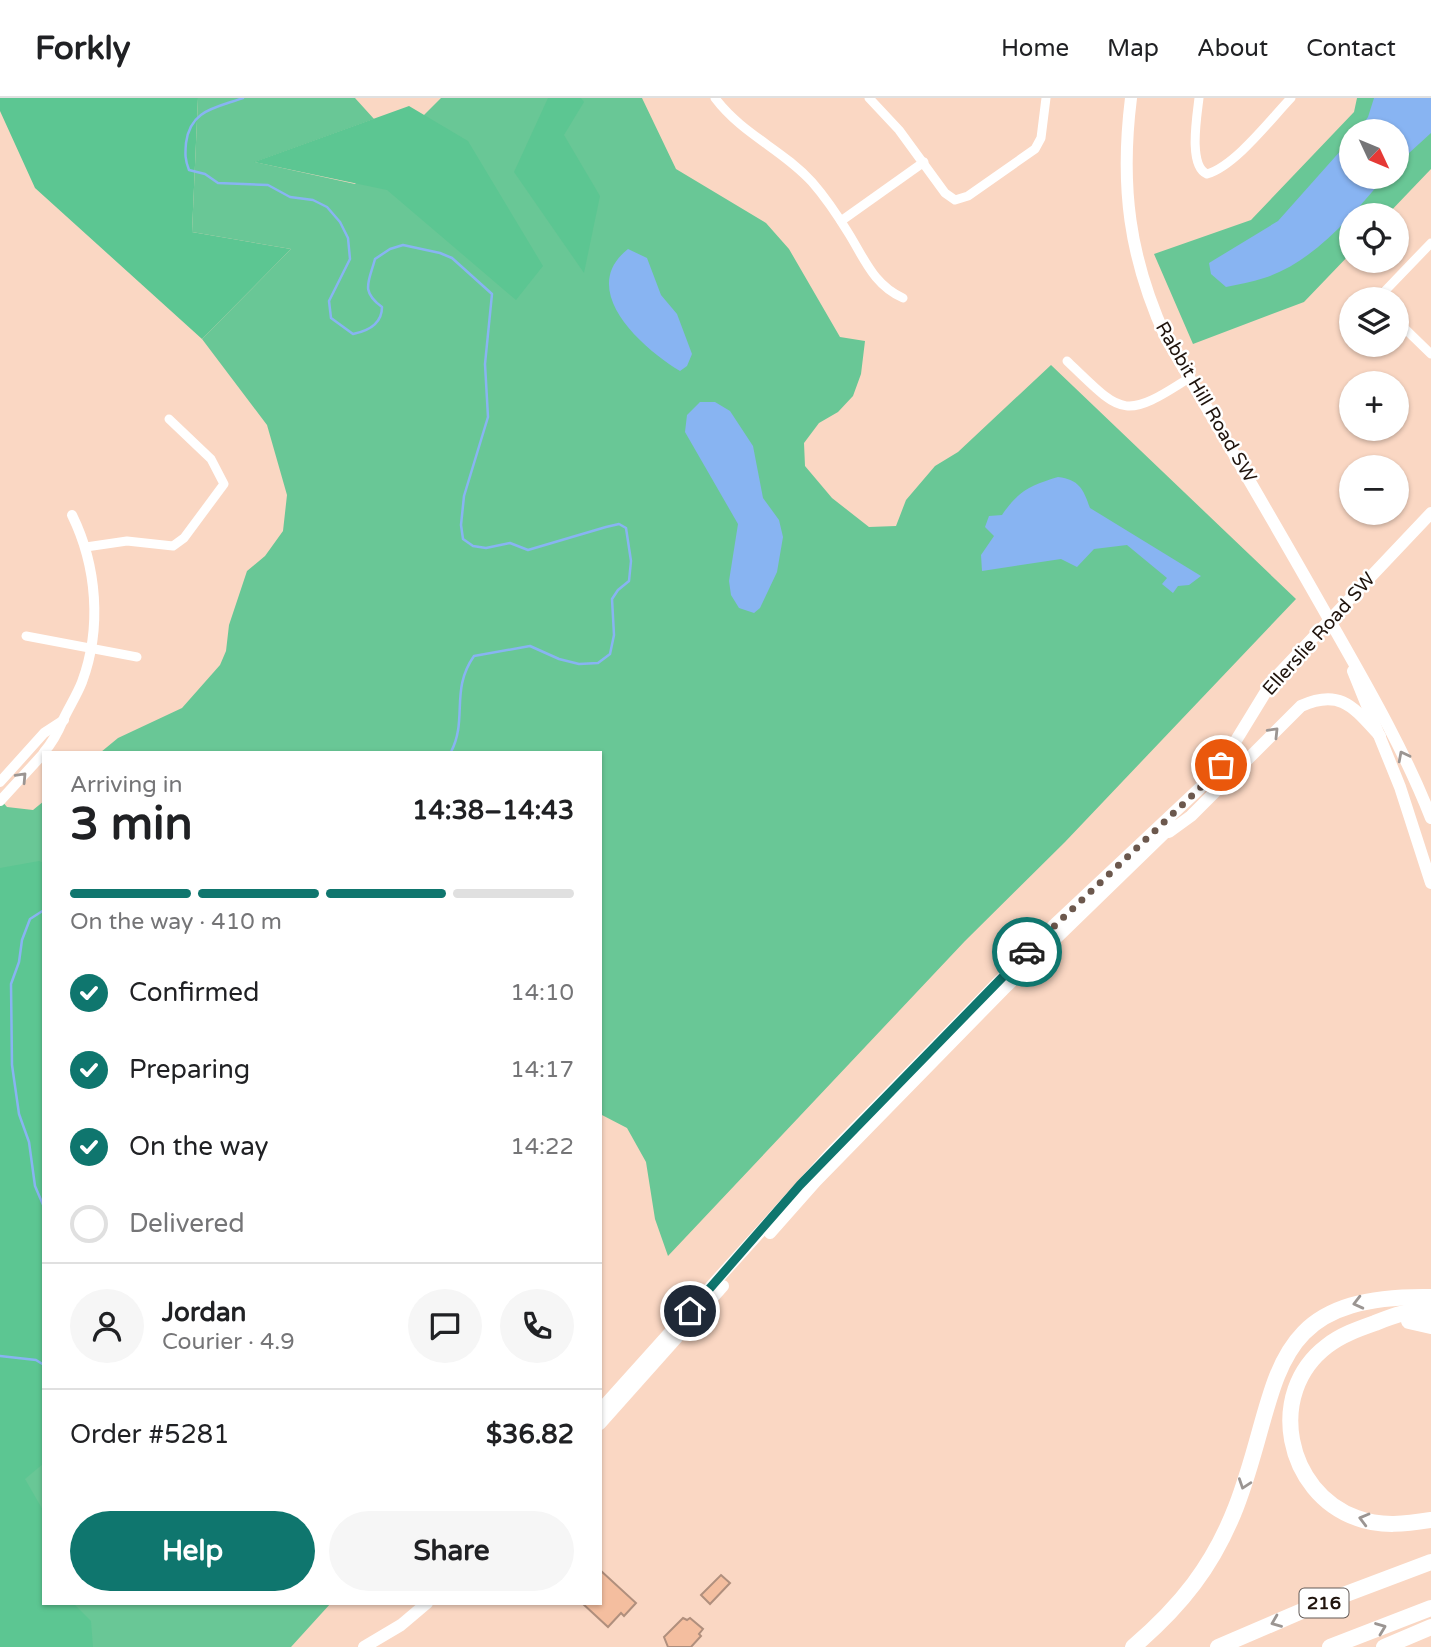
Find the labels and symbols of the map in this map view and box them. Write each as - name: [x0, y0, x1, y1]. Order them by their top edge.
- north arrow: [1339, 119, 1409, 189]
- street label: Rabbit Hill Road SW: [1151, 318, 1261, 486]
- street label: Ellerslie Road SW: [1258, 568, 1380, 700]
- one-way arrow: [1265, 727, 1278, 740]
- pin: [1191, 735, 1251, 795]
- one-way arrow: [1397, 751, 1411, 763]
- one-way arrow: [14, 773, 26, 786]
- courier: [992, 917, 1062, 987]
- pin: [660, 1281, 720, 1341]
- one-way arrow: [1352, 1295, 1364, 1309]
- one-way arrow: [1238, 1478, 1252, 1490]
- one-way arrow: [1358, 1513, 1370, 1527]
- road number: 216: [1300, 1588, 1348, 1618]
- one-way arrow: [1271, 1613, 1283, 1627]
- one-way arrow: [1374, 1622, 1386, 1636]

